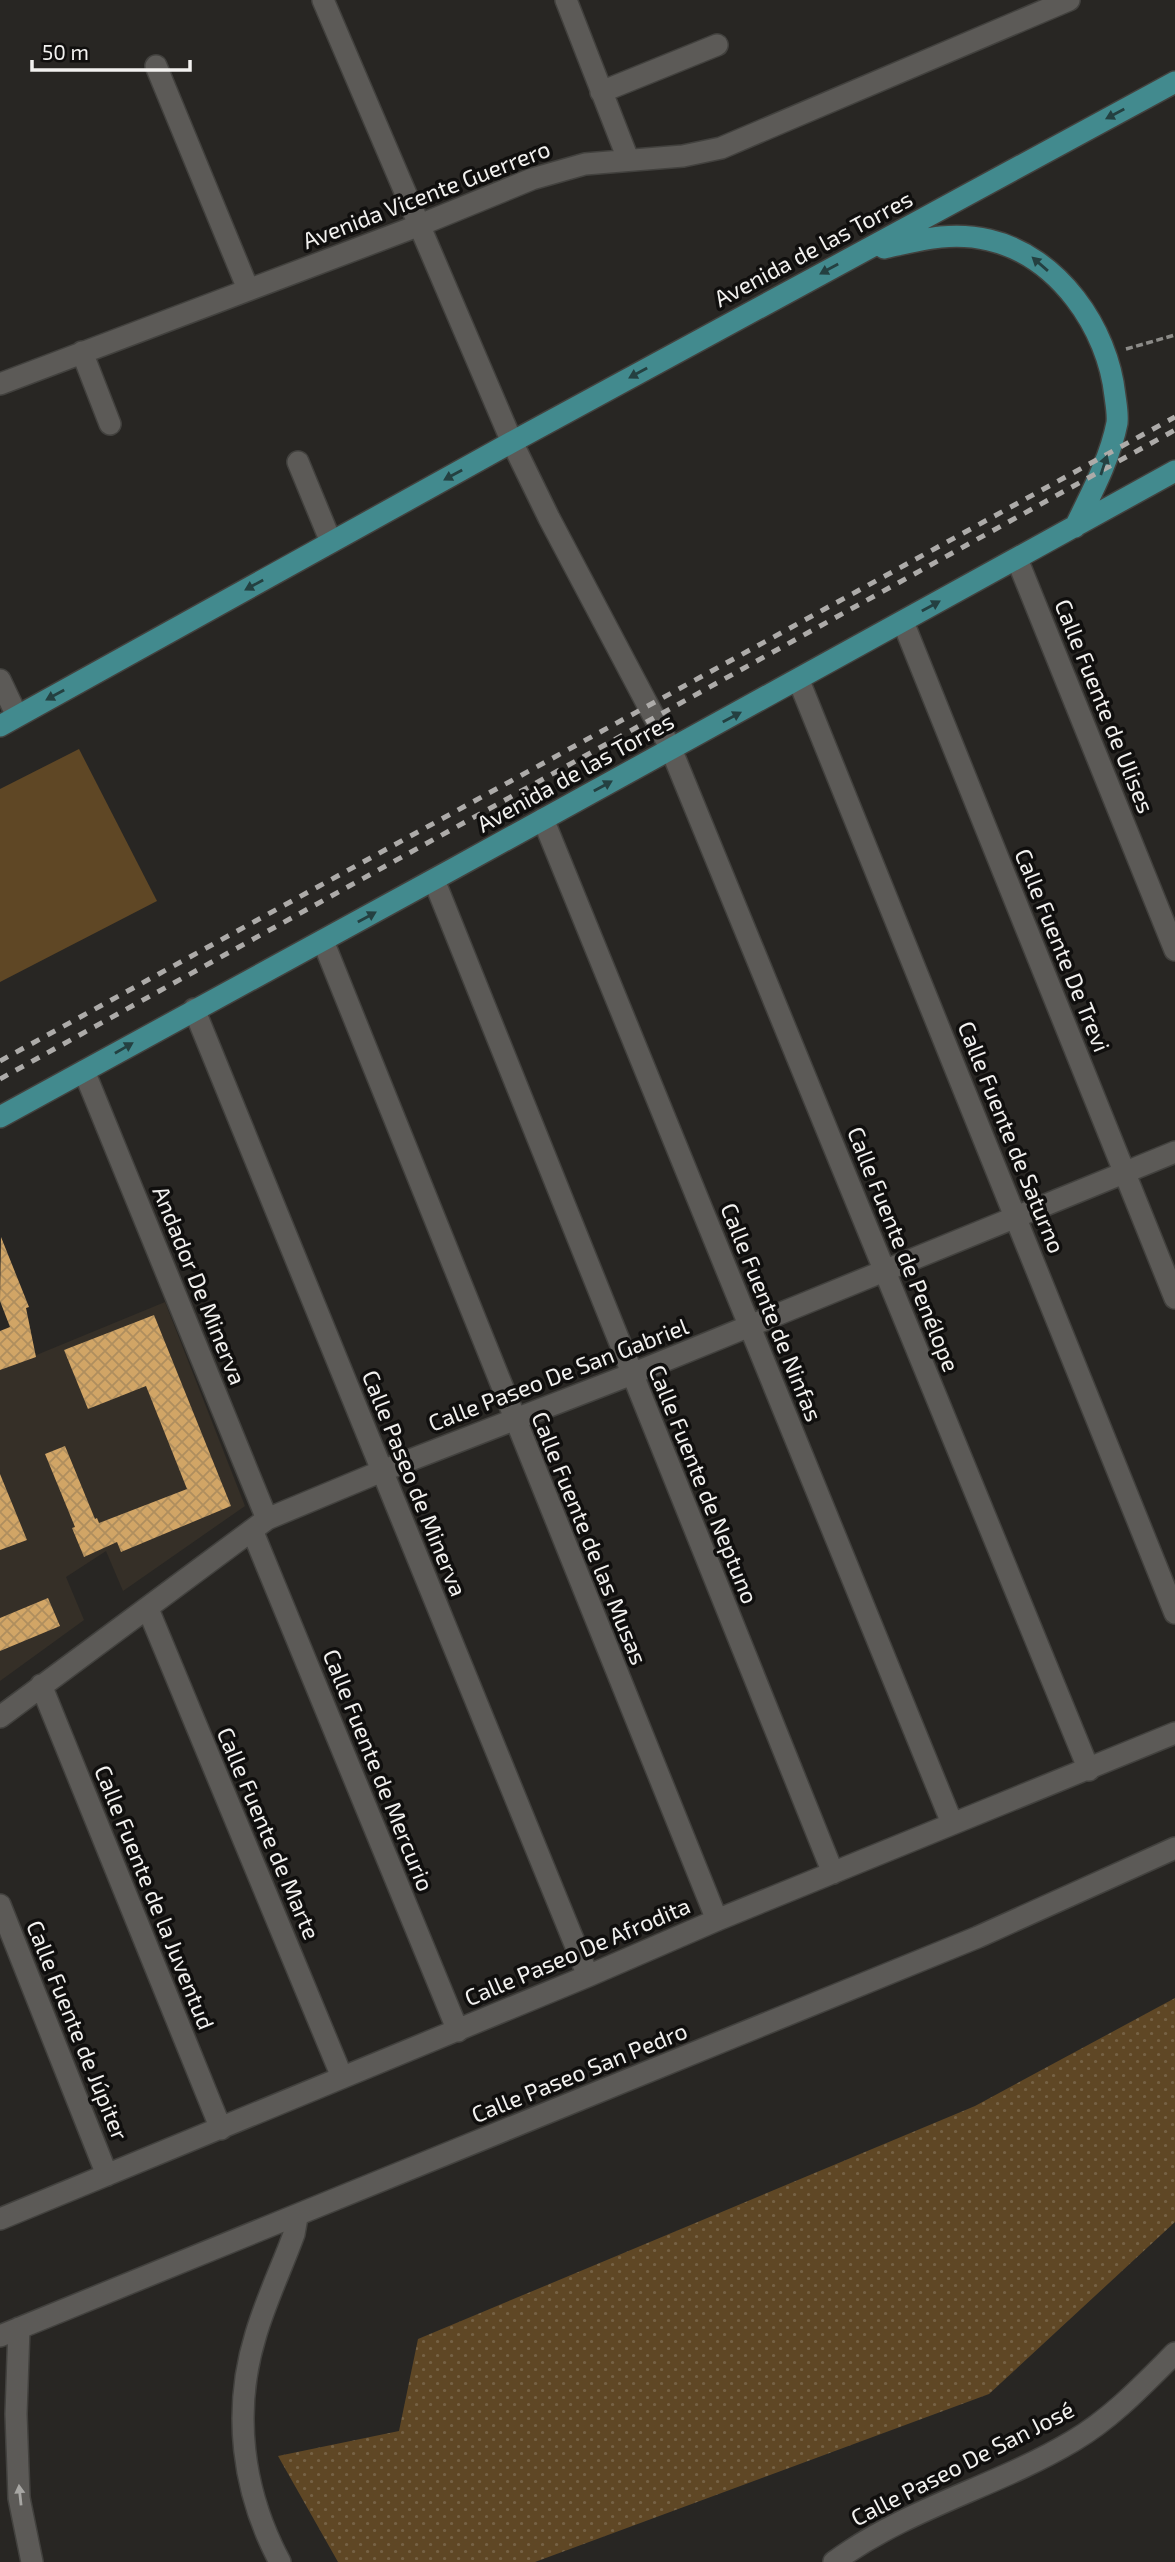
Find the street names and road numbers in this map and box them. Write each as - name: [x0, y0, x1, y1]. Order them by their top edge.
- street label: Avenida Vicente Guerrero: [298, 134, 554, 254]
- street label: Avenida de las Torres: [709, 184, 917, 312]
- street label: Calle Fuente de Ulises: [1049, 595, 1161, 817]
- street label: Avenida de las Torres: [472, 706, 678, 838]
- street label: Calle Fuente De Trevi: [1009, 844, 1117, 1056]
- street label: Calle Fuente de Saturno: [953, 1017, 1071, 1257]
- street label: Calle Fuente de Penélope: [842, 1122, 966, 1376]
- street label: Andador De Minerva: [147, 1182, 253, 1388]
- street label: Calle Fuente de Ninfas: [715, 1199, 829, 1425]
- street label: Calle Paseo De San Gabriel: [424, 1311, 692, 1437]
- street label: Calle Fuente de Neptuno: [643, 1361, 765, 1607]
- street label: Calle Paseo de Minerva: [357, 1366, 473, 1600]
- street label: Calle Fuente de las Musas: [526, 1407, 654, 1669]
- street label: Calle Fuente de Mercurio: [318, 1645, 440, 1895]
- street label: Calle Fuente de Marte: [212, 1723, 326, 1943]
- street label: Calle Fuente de la Juventud: [89, 1761, 221, 2033]
- street label: Calle Paseo De Afrodita: [460, 1891, 694, 2011]
- street label: Calle Fuente de Júpiter: [21, 1916, 135, 2144]
- street label: Calle Paseo San Pedro: [467, 2016, 691, 2128]
- street label: Calle Paseo De San José: [846, 2395, 1078, 2531]

